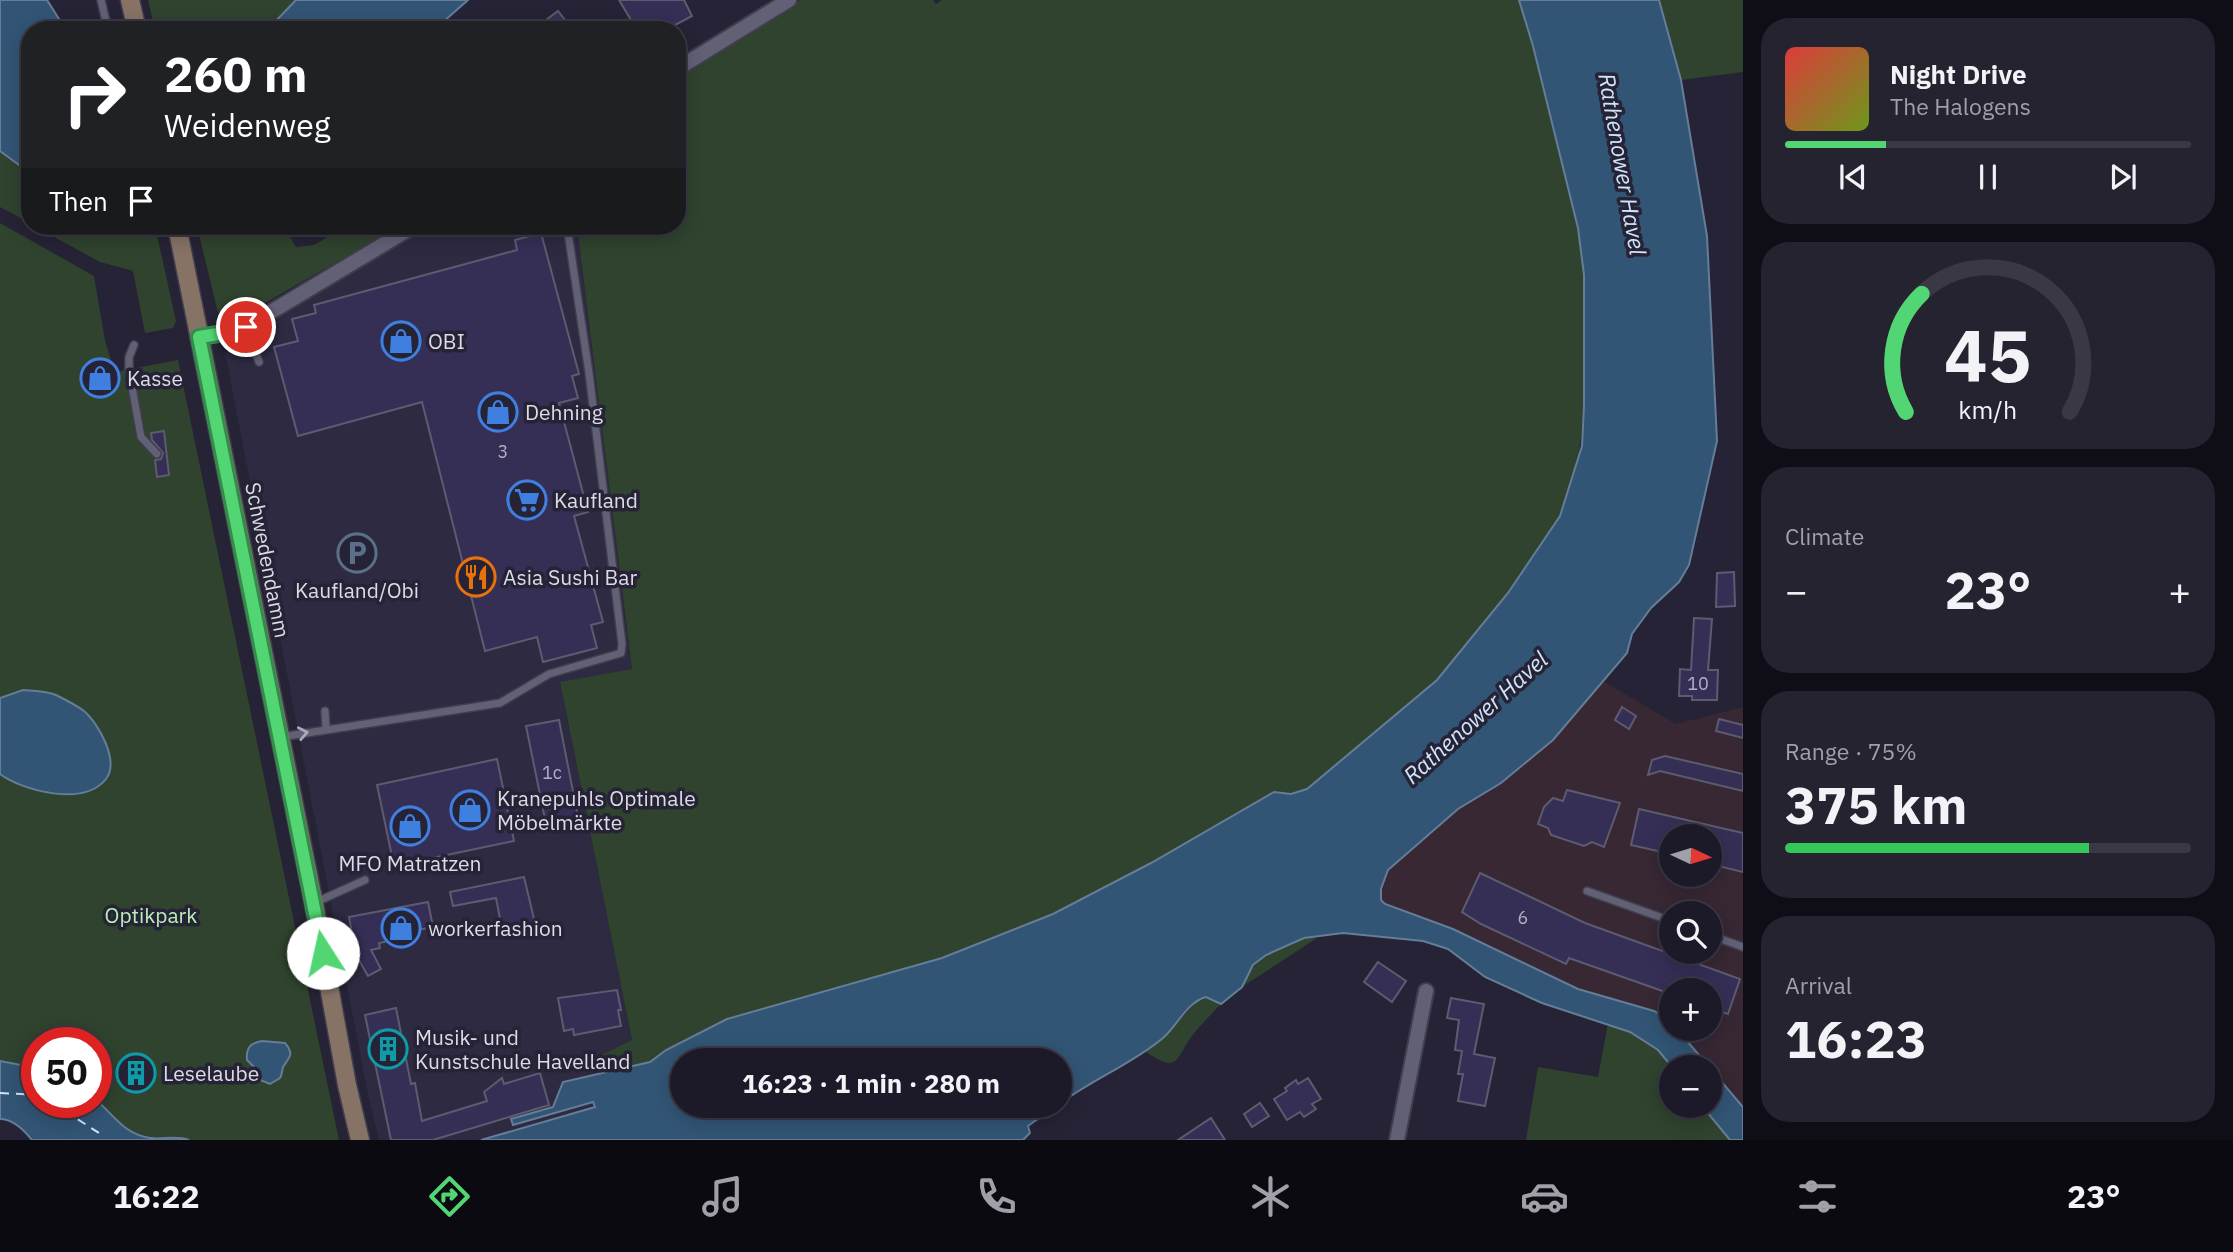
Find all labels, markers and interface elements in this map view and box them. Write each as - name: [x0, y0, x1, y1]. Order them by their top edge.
- text: 260 m: [164, 42, 308, 105]
- icon: right: [49, 49, 140, 140]
- text: Night Drive: [1890, 57, 2027, 91]
- water label: Rathenower Havel: [1592, 71, 1654, 258]
- text: The Halogens: [1890, 91, 2031, 121]
- text: Weidenweg: [164, 104, 331, 146]
- icon: previous: [1834, 158, 1872, 196]
- icon: pause: [1969, 158, 2007, 196]
- icon: next: [2104, 158, 2142, 196]
- icon: arrive: [122, 182, 160, 220]
- text: Then: [49, 184, 108, 218]
- pin: [216, 297, 276, 357]
- text: 45: [1944, 307, 2032, 402]
- icon: arrive: [227, 308, 265, 346]
- shop icon: OBI: [380, 320, 422, 362]
- place label: OBI: [428, 327, 465, 355]
- shop icon: Kasse: [79, 357, 121, 399]
- place label: Kasse: [127, 364, 183, 392]
- shop icon: Dehning: [477, 391, 519, 433]
- text: km/h: [1959, 392, 2017, 425]
- place label: Dehning: [525, 398, 603, 426]
- house number: 3: [498, 440, 508, 463]
- supermarket icon: Kaufland: [506, 479, 548, 521]
- street label: Schwedendamm: [239, 480, 297, 640]
- place label: Kaufland: [554, 486, 638, 514]
- text: Climate: [1785, 521, 1864, 551]
- parking icon: Kaufland/Obi: [336, 532, 378, 574]
- restaurant icon: Asia Sushi Bar: [455, 556, 497, 598]
- text: 23°: [1945, 556, 2031, 623]
- place label: Asia Sushi Bar: [503, 563, 638, 591]
- text: −: [1785, 566, 1808, 615]
- text: +: [2168, 566, 2191, 615]
- place label: Kaufland/Obi: [295, 576, 419, 604]
- water label: Rathenower Havel: [1397, 644, 1554, 790]
- house number: 10: [1687, 672, 1709, 695]
- one-way arrow: [297, 726, 309, 741]
- text: Range · 75%: [1785, 736, 1917, 766]
- house number: 1c: [542, 761, 562, 784]
- text: 375 km: [1785, 771, 1967, 838]
- place label: Kranepuhls Optimale Möbelmärkte: [497, 784, 696, 836]
- shop icon: Kranepuhls Optimale Möbelmärkte: [449, 789, 491, 831]
- shop icon: MFO Matratzen: [389, 805, 431, 847]
- north arrow: [1659, 824, 1722, 887]
- map controls: [1659, 824, 1722, 1118]
- place label: MFO Matratzen: [338, 849, 482, 877]
- park label: Optikpark: [105, 901, 197, 929]
- button: search: [1659, 901, 1722, 964]
- house number: 6: [1518, 906, 1528, 929]
- shop icon: workerfashion: [380, 907, 422, 949]
- place label: workerfashion: [428, 914, 563, 942]
- position arrow: [286, 916, 360, 990]
- text: Arrival: [1785, 970, 1852, 1000]
- button: +: [1659, 978, 1722, 1041]
- text: 16:23: [1785, 1005, 1927, 1072]
- place label: Musik- und Kunstschule Havelland: [415, 1023, 630, 1075]
- speed limit sign: 50: [21, 1027, 112, 1118]
- building icon: Musik- und Kunstschule Havelland: [367, 1028, 409, 1070]
- building icon: Leselaube: [115, 1052, 157, 1094]
- button: −: [1659, 1055, 1722, 1118]
- place label: Leselaube: [163, 1059, 259, 1087]
- text: 16:23 · 1 min · 280 m: [742, 1066, 1000, 1100]
- icon: directions: [425, 1172, 474, 1221]
- icon: music: [698, 1172, 747, 1221]
- icon: phone: [972, 1172, 1021, 1221]
- icon: climate: [1246, 1172, 1295, 1221]
- icon: car: [1520, 1172, 1569, 1221]
- icon: filters: [1793, 1172, 1842, 1221]
- text: 16:22: [112, 1175, 200, 1217]
- text: 23°: [2067, 1175, 2121, 1217]

